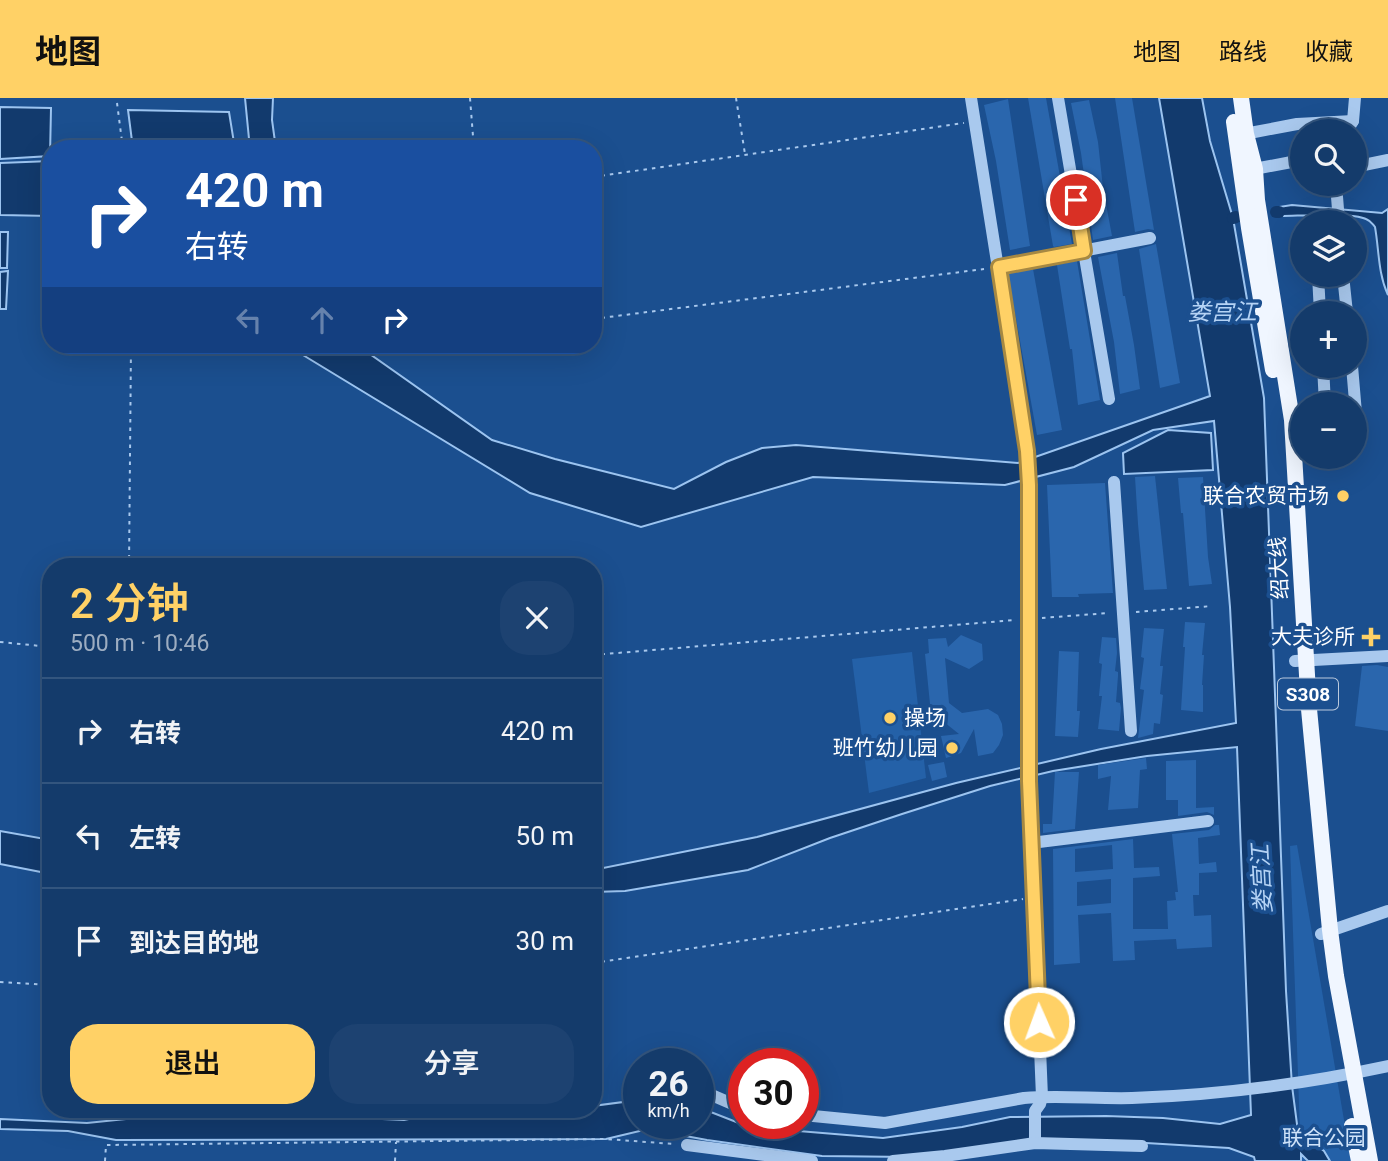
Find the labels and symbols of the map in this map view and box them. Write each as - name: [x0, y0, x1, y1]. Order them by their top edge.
- pin: [1046, 170, 1106, 230]
- water label: 娄宫江: [1188, 299, 1260, 326]
- place label: 联合农贸市场: [1203, 484, 1329, 508]
- marker: 联合农贸市场: [1335, 488, 1351, 504]
- street label: 绍大线: [1265, 536, 1293, 600]
- place label: 大夫诊所: [1271, 625, 1355, 649]
- marker: 大夫诊所: [1361, 627, 1381, 647]
- road number: S308: [1278, 678, 1338, 709]
- place label: 操场: [904, 706, 946, 730]
- marker: 操场: [882, 710, 898, 726]
- place label: 班竹幼儿园: [833, 736, 938, 760]
- marker: 班竹幼儿园: [944, 740, 960, 756]
- water label: 娄宫江: [1247, 841, 1277, 914]
- position arrow: [1002, 985, 1076, 1059]
- speed limit sign: 30: [728, 1048, 819, 1139]
- park label: 联合公园: [1282, 1126, 1366, 1150]

